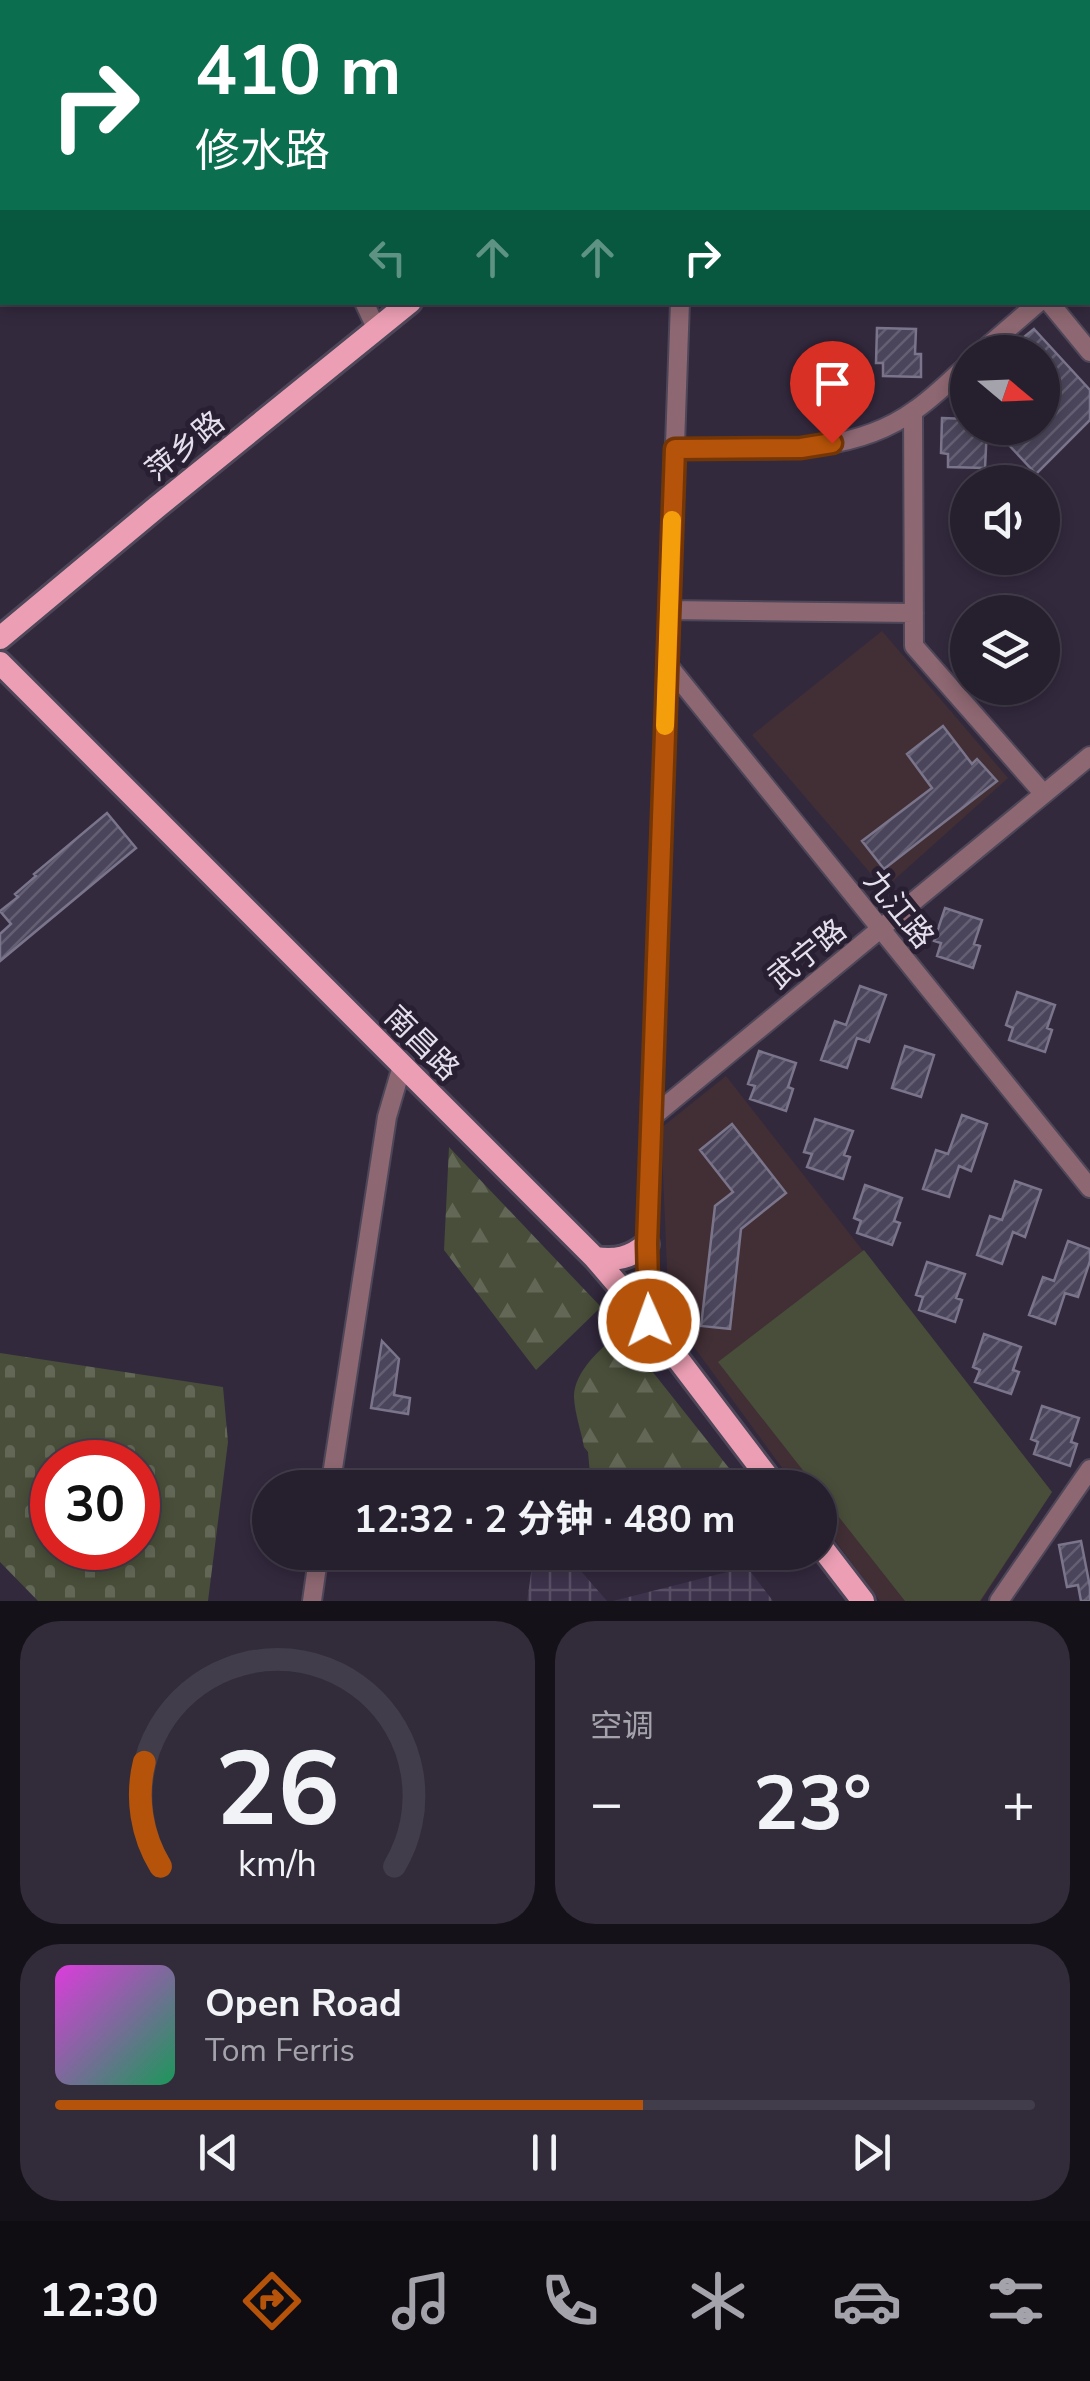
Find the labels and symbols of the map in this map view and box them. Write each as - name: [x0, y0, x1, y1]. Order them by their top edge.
- north arrow: [950, 335, 1060, 445]
- pin: [790, 341, 875, 444]
- street label: 萍乡路: [137, 402, 233, 491]
- street label: 九江路: [854, 861, 943, 957]
- street label: 武宁路: [759, 910, 855, 999]
- street label: 南昌路: [375, 997, 468, 1090]
- position arrow: [597, 1269, 701, 1373]
- speed limit sign: 30: [30, 1440, 160, 1570]

